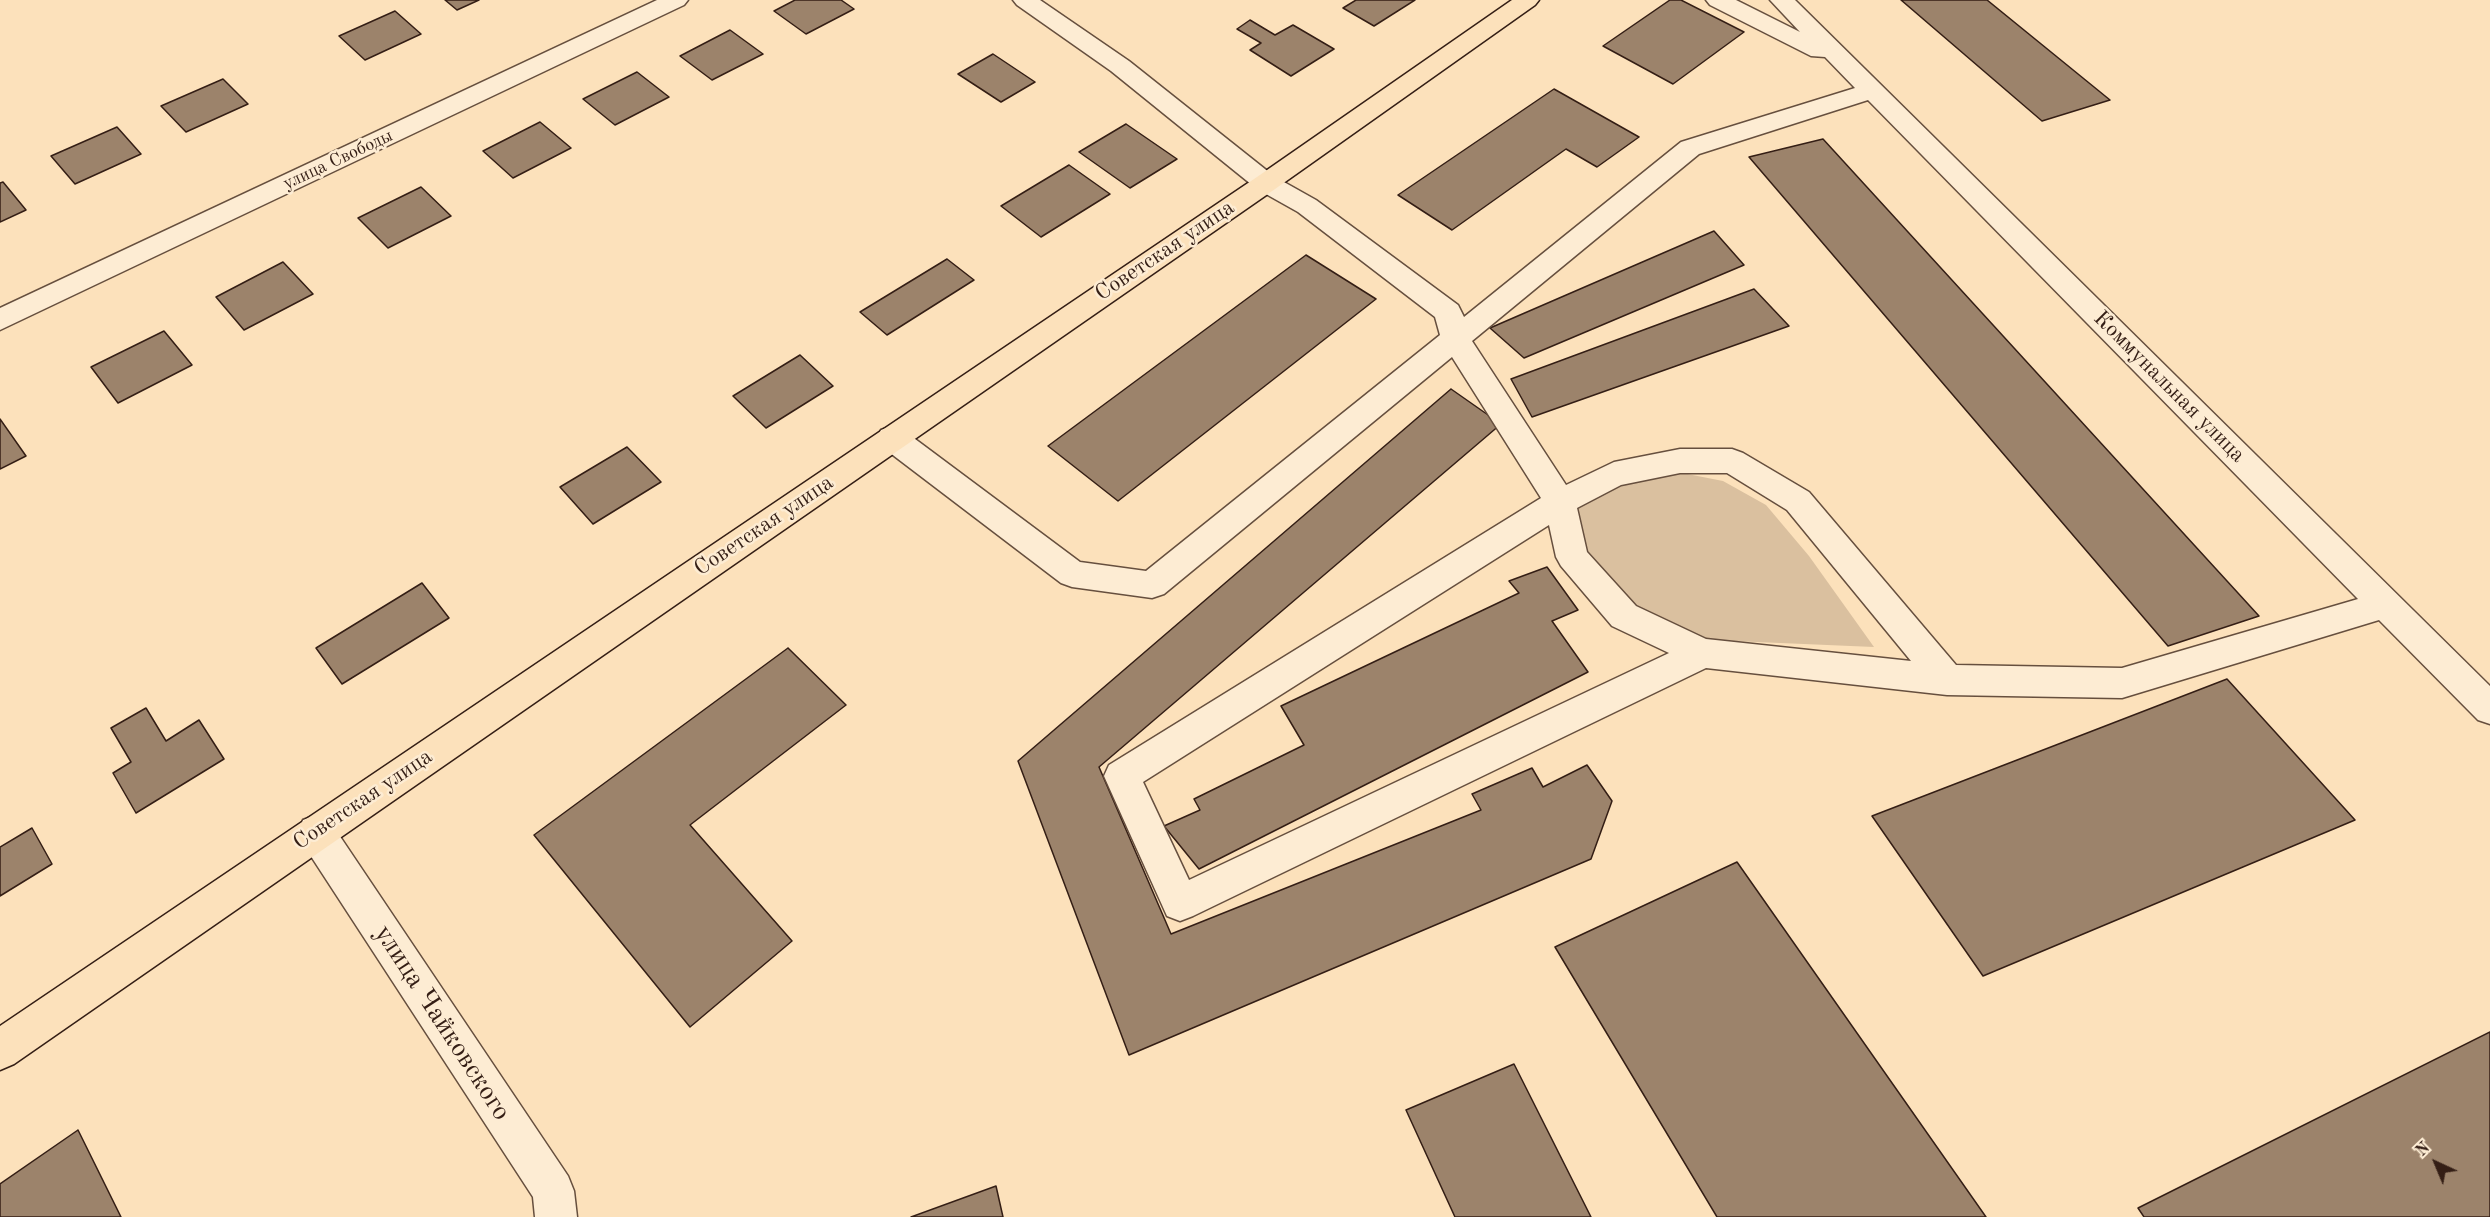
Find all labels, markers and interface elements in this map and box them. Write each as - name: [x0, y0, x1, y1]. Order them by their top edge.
- street label: улица Свободы: [280, 125, 396, 195]
- street label: Советская улица: [1090, 195, 1240, 307]
- street label: Коммунальная улица: [2088, 306, 2250, 468]
- street label: Советская улица: [689, 470, 839, 582]
- street label: Советская улица: [288, 744, 438, 856]
- street label: улица Чайковского: [367, 919, 517, 1127]
- north arrow: [2406, 1133, 2466, 1193]
- text: N: [2414, 1140, 2433, 1160]

